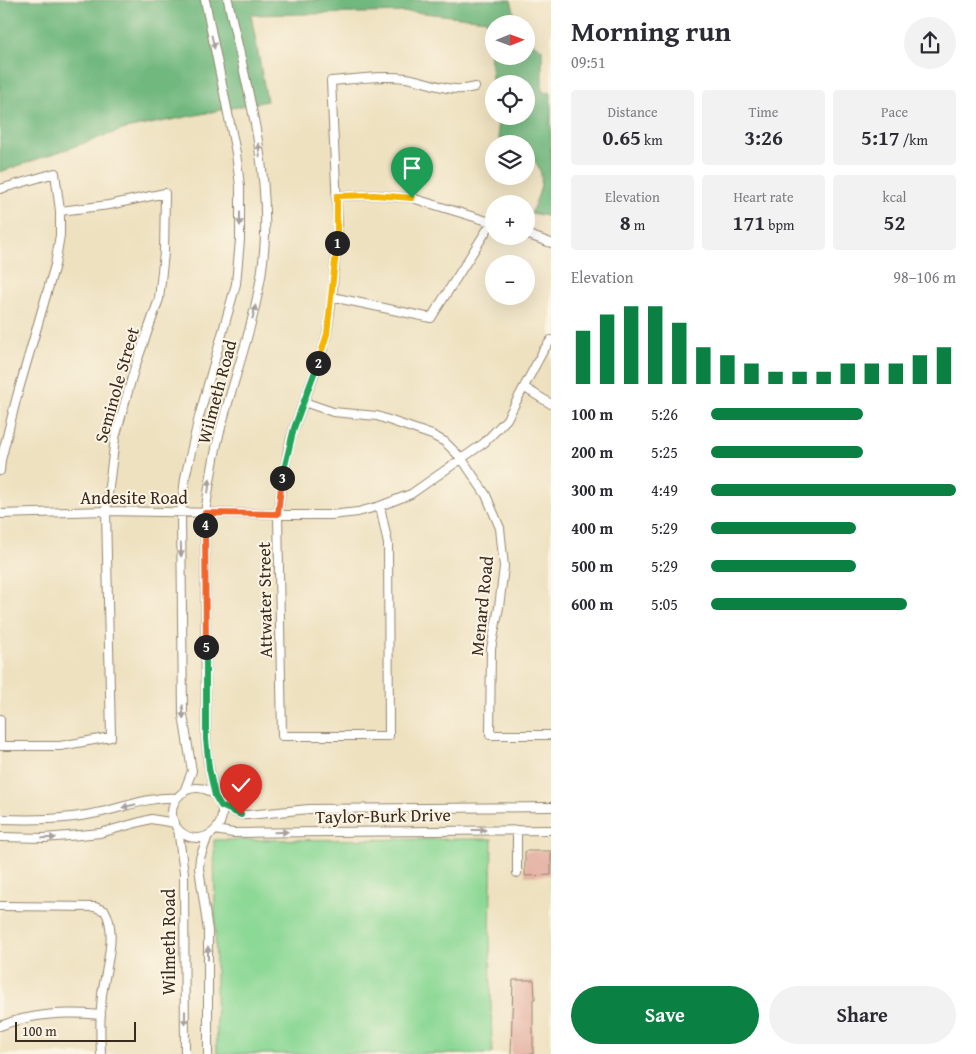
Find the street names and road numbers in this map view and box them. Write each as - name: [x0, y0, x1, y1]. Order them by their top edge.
- street label: Seminole Street: [87, 323, 146, 446]
- street label: Wilmeth Road: [190, 336, 243, 447]
- street label: Andesite Road: [80, 484, 188, 511]
- street label: Attwater Street: [250, 541, 279, 658]
- street label: Menard Road: [463, 554, 500, 657]
- street label: Taylor-Burk Drive: [315, 801, 451, 830]
- street label: Wilmeth Road: [155, 888, 182, 995]

